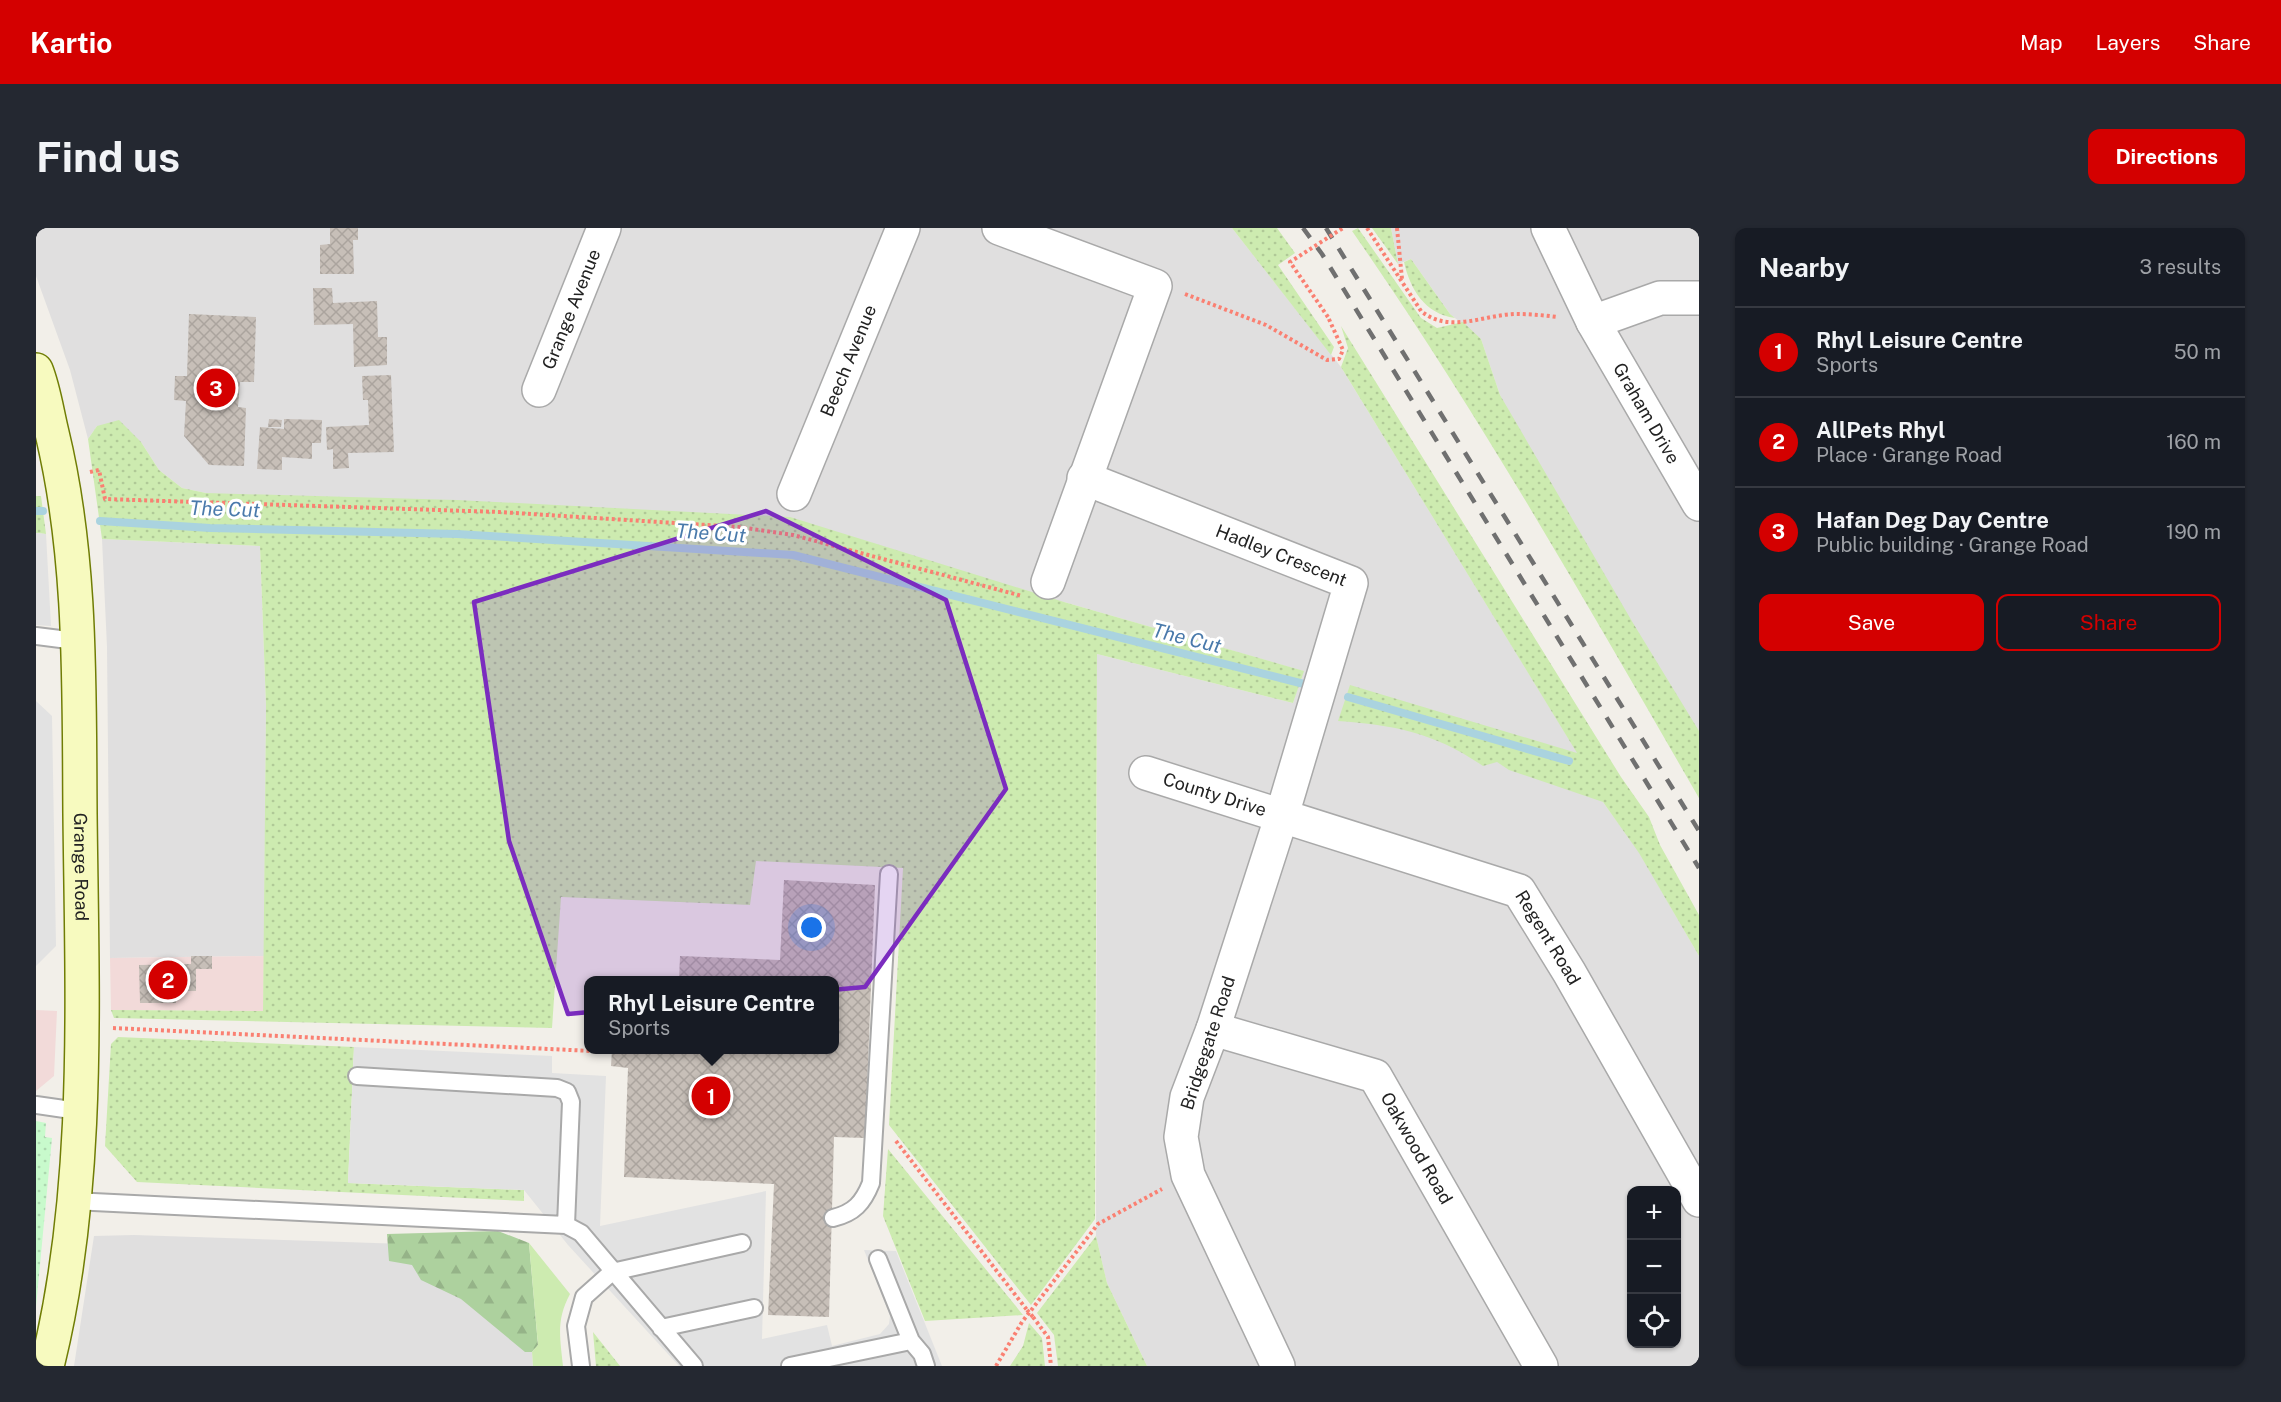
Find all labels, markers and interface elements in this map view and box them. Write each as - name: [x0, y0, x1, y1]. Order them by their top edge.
- text: Kartio: [30, 26, 112, 59]
- text: Map: [2020, 30, 2063, 55]
- text: Layers: [2096, 30, 2160, 55]
- text: Share: [2193, 30, 2251, 55]
- button: Directions: [2088, 129, 2245, 184]
- text: Find us: [36, 132, 180, 181]
- street label: Grange Avenue: [537, 246, 604, 372]
- text: Nearby: [1759, 252, 1849, 283]
- text: 3 results: [2140, 255, 2221, 279]
- street label: Beech Avenue: [816, 302, 880, 420]
- text: Rhyl Leisure Centre: [1816, 327, 2023, 353]
- text: 1: [1774, 340, 1783, 364]
- text: 50 m: [2174, 340, 2221, 364]
- text: Sports: [1816, 353, 1878, 377]
- street label: Graham Drive: [1609, 359, 1684, 467]
- pin: 3: [196, 366, 236, 410]
- text: AllPets Rhyl: [1816, 417, 1945, 443]
- text: 2: [1772, 430, 1785, 454]
- text: 160 m: [2166, 430, 2221, 454]
- text: Place · Grange Road: [1816, 443, 2002, 467]
- water label: The Cut: [189, 496, 261, 522]
- text: Hafan Deg Day Centre: [1816, 507, 2049, 533]
- water label: The Cut: [675, 519, 747, 547]
- street label: Hadley Crescent: [1213, 520, 1350, 590]
- text: 3: [1772, 520, 1785, 544]
- text: 190 m: [2166, 520, 2221, 544]
- text: Public building · Grange Road: [1816, 533, 2089, 557]
- button: Save: [1759, 594, 1984, 651]
- button: Share: [1996, 594, 2221, 651]
- water label: The Cut: [1150, 618, 1224, 658]
- street label: County Drive: [1161, 768, 1269, 820]
- street label: Grange Road: [70, 813, 93, 921]
- street label: Regent Road: [1511, 886, 1585, 988]
- your location: [797, 913, 826, 942]
- pin: 2: [148, 958, 188, 1002]
- street label: Bridgegate Road: [1176, 973, 1239, 1113]
- popup: [584, 976, 839, 1054]
- text: Rhyl Leisure Centre: [608, 990, 815, 1016]
- text: Sports: [608, 1016, 670, 1040]
- pin: 1: [692, 1074, 730, 1118]
- street label: Oakwood Road: [1377, 1088, 1457, 1208]
- map controls: [1627, 1186, 1681, 1348]
- button: +: [1627, 1186, 1681, 1240]
- button: −: [1627, 1240, 1681, 1294]
- button: locate: [1627, 1294, 1681, 1348]

